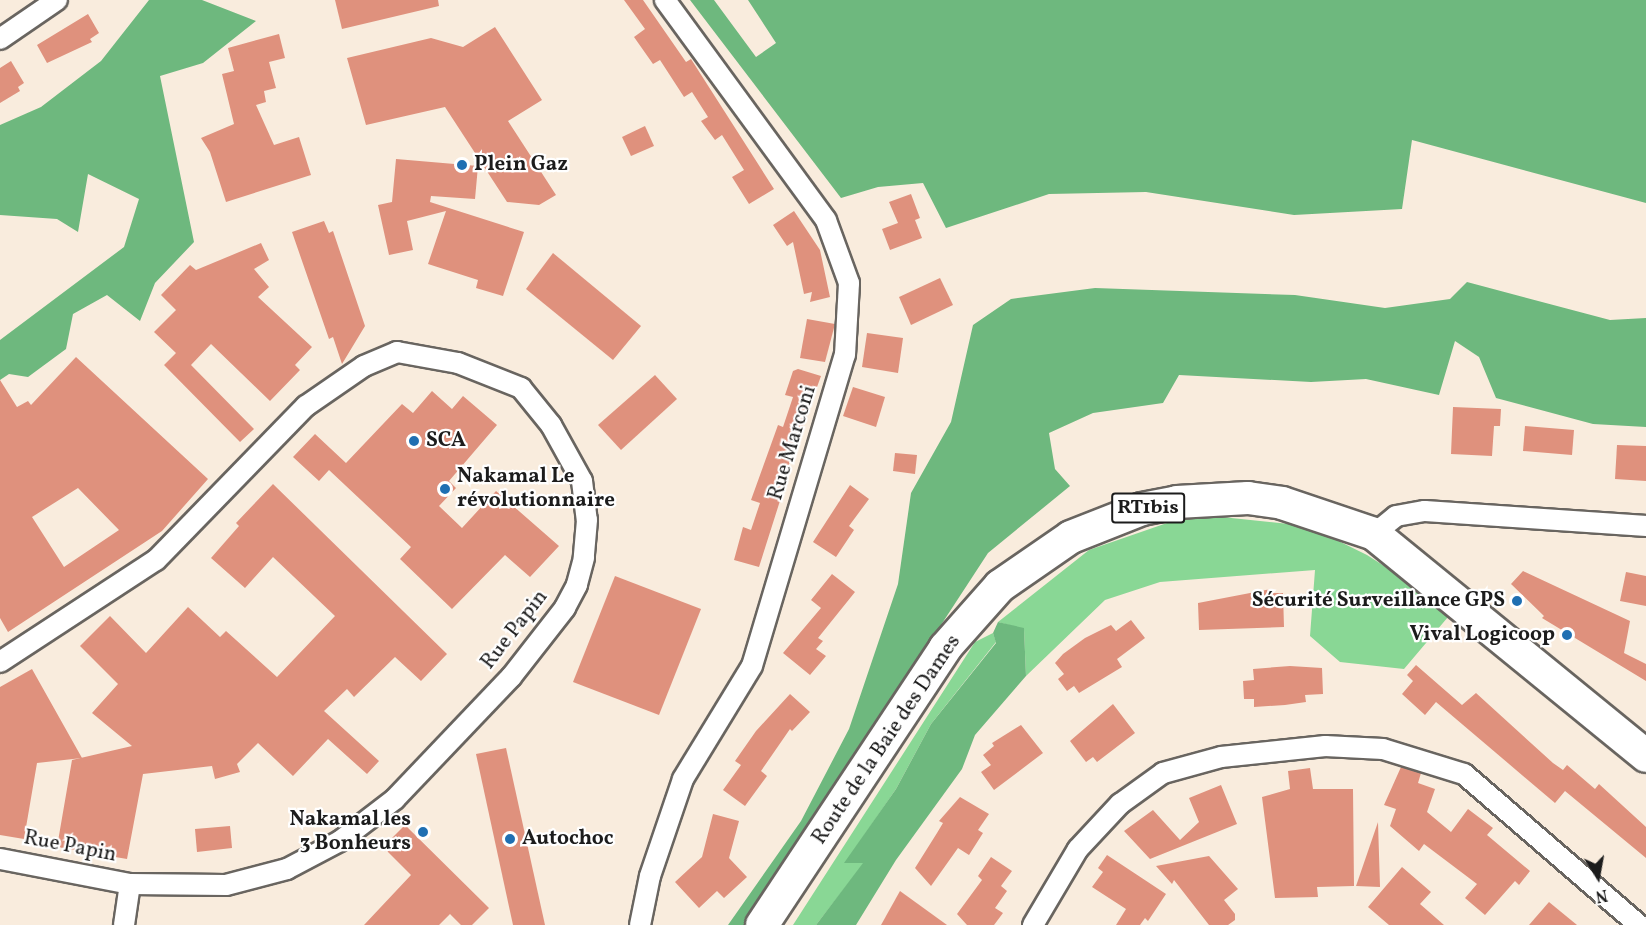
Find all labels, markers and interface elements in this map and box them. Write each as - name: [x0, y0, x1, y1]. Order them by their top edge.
- place label: Plein Gaz: [474, 152, 568, 178]
- marker: Plein Gaz: [455, 158, 469, 172]
- street label: Rue Marconi: [764, 383, 822, 503]
- place label: SCA: [426, 428, 466, 454]
- marker: SCA: [407, 434, 421, 448]
- place label: Nakamal Le révolutionnaire: [457, 464, 615, 514]
- marker: Nakamal Le révolutionnaire: [438, 482, 452, 496]
- road number: RT1bis: [1110, 491, 1186, 525]
- street label: Rue Papin: [476, 585, 554, 675]
- place label: Sécurité Surveillance GPS: [1252, 588, 1505, 614]
- marker: Sécurité Surveillance GPS: [1510, 594, 1524, 608]
- place label: Vival Logicoop: [1409, 622, 1555, 648]
- marker: Vival Logicoop: [1560, 628, 1574, 642]
- street label: Route de la Baie des Dames: [807, 630, 967, 850]
- place label: Nakamal les 3 Bonheurs: [289, 807, 411, 857]
- marker: Nakamal les 3 Bonheurs: [416, 825, 430, 839]
- street label: Rue Papin: [22, 826, 118, 868]
- place label: Autochoc: [522, 826, 614, 852]
- marker: Autochoc: [503, 832, 517, 846]
- north arrow: [1568, 847, 1628, 907]
- text: N: [1594, 883, 1609, 907]

